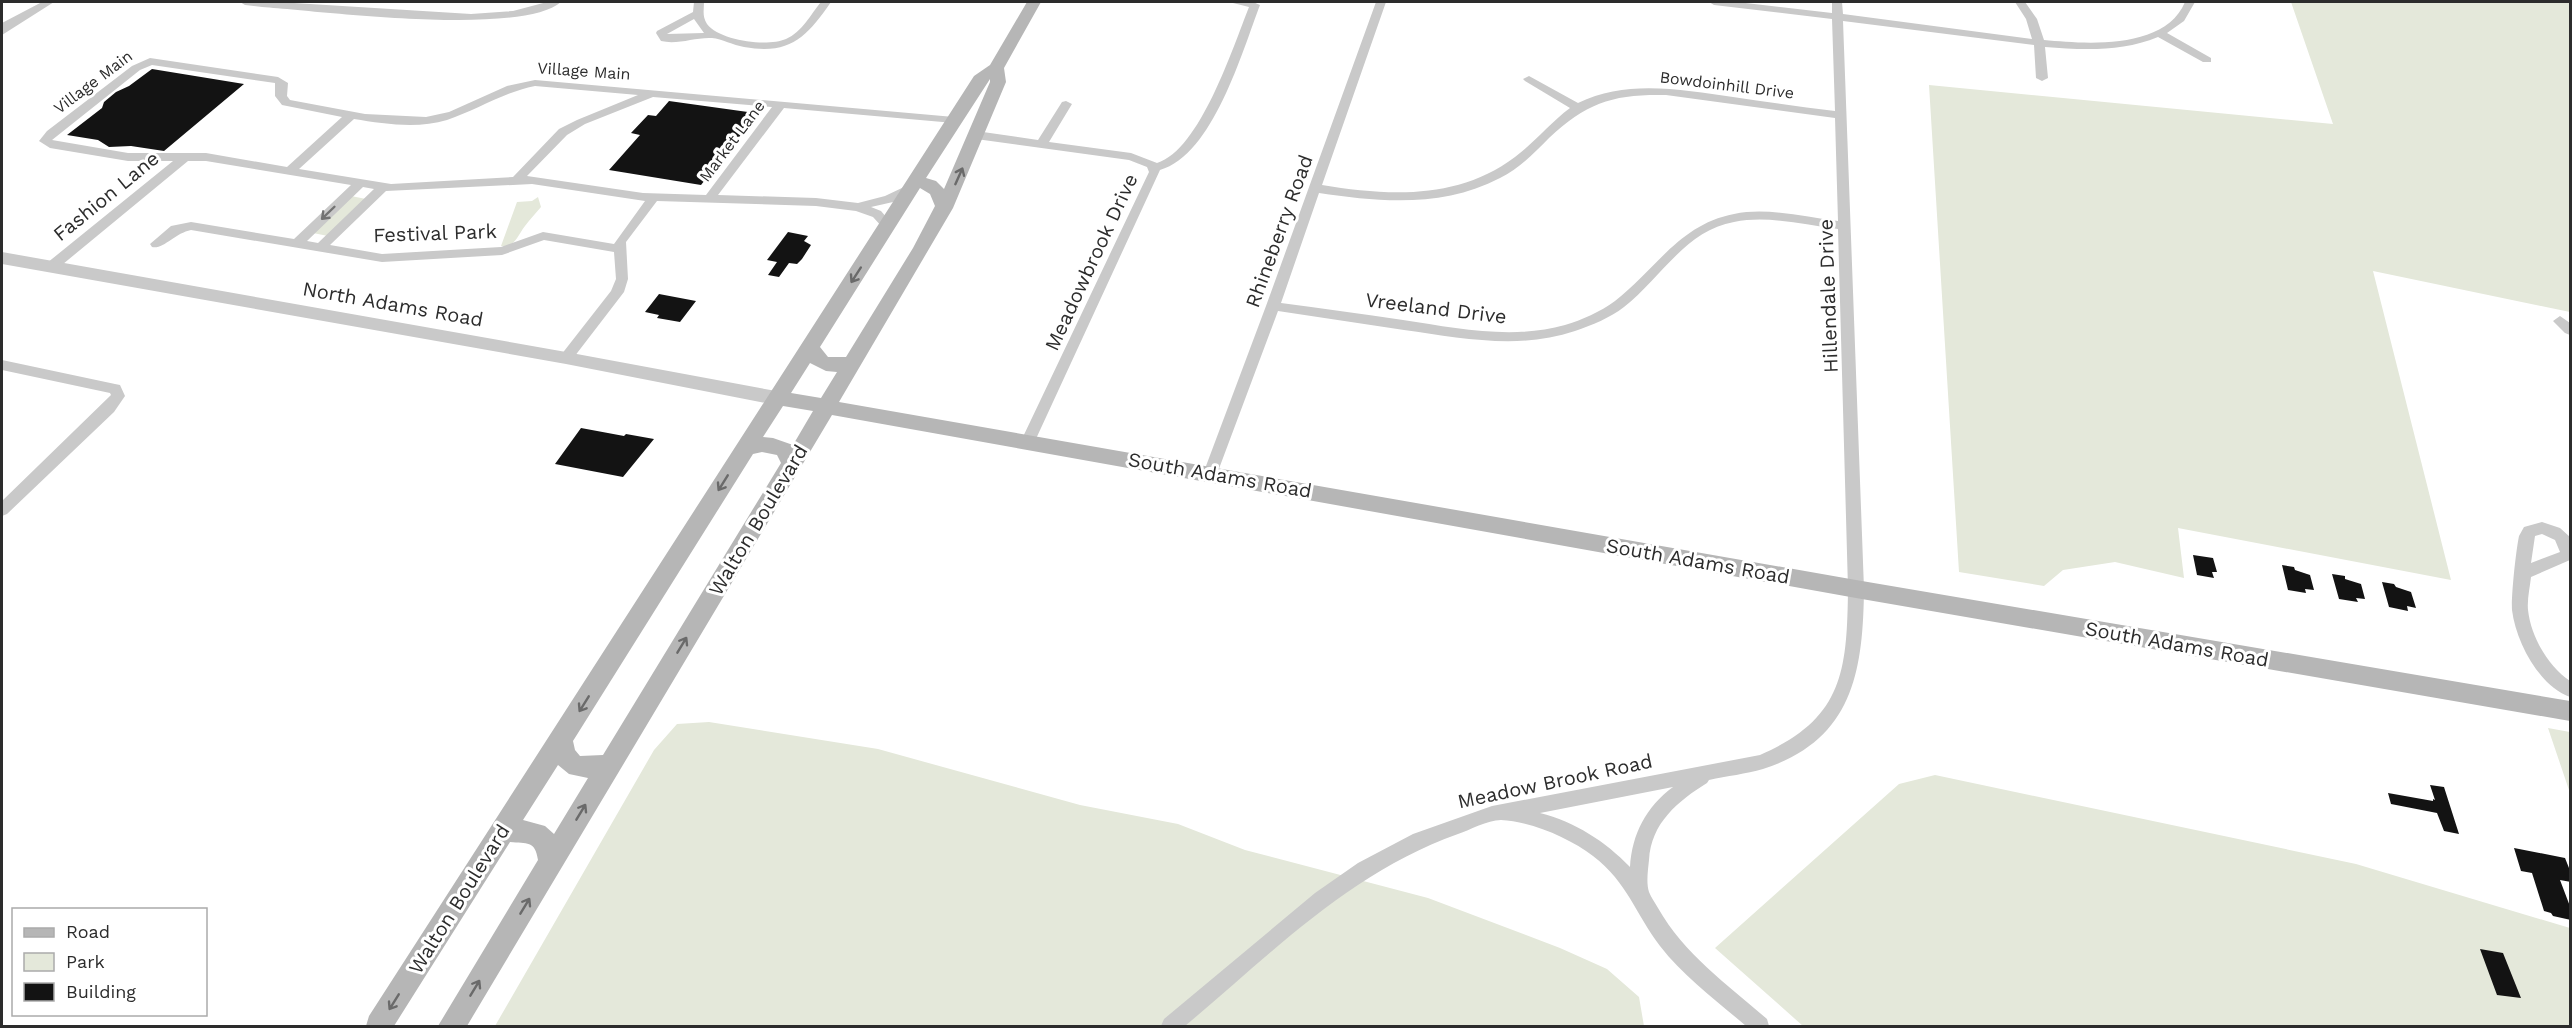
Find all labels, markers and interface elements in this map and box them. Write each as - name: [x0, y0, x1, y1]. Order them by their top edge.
- street label: Village Main: [50, 46, 136, 118]
- street label: Village Main: [537, 58, 631, 84]
- street label: Bowdoinhill Drive: [1659, 67, 1795, 103]
- street label: Market Lane: [695, 97, 769, 185]
- street label: Fashion Lane: [48, 146, 164, 246]
- street label: Rhineberry Road: [1240, 151, 1318, 311]
- one-way arrow: [953, 168, 965, 186]
- street label: Meadowbrook Drive: [1039, 170, 1143, 354]
- one-way arrow: [321, 206, 336, 221]
- street label: Festival Park: [373, 219, 497, 247]
- street label: Hillendale Drive: [1813, 219, 1843, 373]
- one-way arrow: [850, 266, 862, 282]
- street label: North Adams Road: [301, 276, 485, 332]
- street label: Vreeland Drive: [1364, 287, 1508, 329]
- street label: Walton Boulevard: [704, 440, 812, 600]
- street label: South Adams Road: [1126, 447, 1314, 503]
- one-way arrow: [717, 475, 729, 491]
- street label: South Adams Road: [1604, 533, 1792, 589]
- street label: South Adams Road: [2083, 616, 2271, 672]
- one-way arrow: [677, 637, 689, 654]
- one-way arrow: [578, 695, 590, 711]
- street label: Meadow Brook Road: [1455, 749, 1655, 813]
- one-way arrow: [576, 804, 588, 821]
- street label: Walton Boulevard: [403, 820, 515, 978]
- one-way arrow: [519, 898, 531, 915]
- legend: [12, 908, 207, 1016]
- text: Road: [66, 921, 110, 942]
- text: Park: [66, 951, 105, 972]
- one-way arrow: [469, 980, 481, 997]
- text: Building: [66, 981, 136, 1002]
- one-way arrow: [387, 993, 399, 1010]

